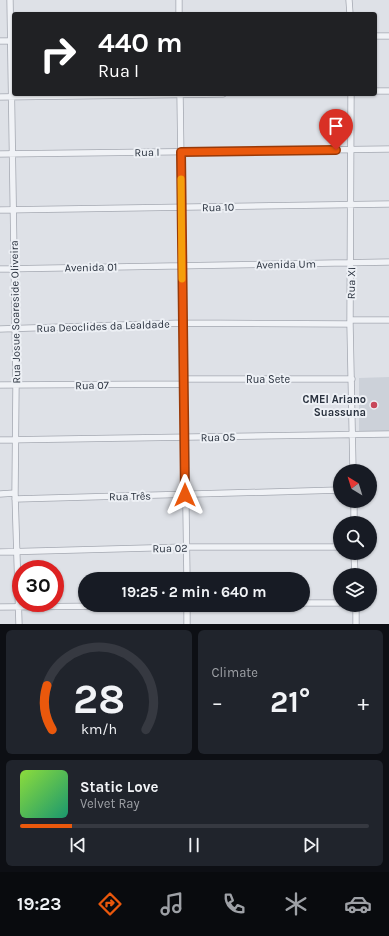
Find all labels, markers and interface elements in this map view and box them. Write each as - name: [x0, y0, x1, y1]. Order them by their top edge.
- text: 440 m: [98, 26, 183, 59]
- icon: right: [32, 28, 84, 80]
- text: Rua I: [98, 60, 139, 82]
- pin: [319, 109, 353, 150]
- icon: arrive: [325, 115, 347, 137]
- street label: Rua I: [134, 146, 160, 159]
- street label: Rua 10: [202, 201, 234, 214]
- street label: Rua Josue Soareside Oliveira: [8, 240, 23, 384]
- street label: Avenida Um: [256, 257, 316, 272]
- street label: Avenida 01: [65, 261, 117, 274]
- street label: Rua XI: [345, 267, 358, 299]
- street label: Rua Deoclides da Lealdade: [36, 318, 170, 335]
- street label: Rua Sete: [246, 373, 290, 386]
- street label: Rua 07: [75, 379, 109, 392]
- place label: CMEI Ariano Suassuna: [303, 393, 366, 419]
- marker: CMEI Ariano Suassuna: [369, 400, 379, 410]
- street label: Rua 05: [200, 431, 236, 444]
- north arrow: [333, 464, 377, 508]
- map controls: [333, 464, 377, 612]
- position arrow: [164, 474, 206, 516]
- street label: Rua Três: [109, 490, 151, 503]
- button: search: [333, 516, 377, 560]
- street label: Rua 02: [152, 542, 188, 555]
- speed limit sign: 30: [12, 560, 64, 612]
- button: layers: [333, 568, 377, 612]
- text: 19:25 · 2 min · 640 m: [122, 583, 266, 601]
- text: Climate: [212, 665, 258, 680]
- text: 28: [73, 675, 125, 723]
- text: 21°: [270, 684, 311, 720]
- text: −: [212, 690, 223, 716]
- text: +: [357, 690, 369, 716]
- text: km/h: [81, 721, 117, 738]
- text: Static Love: [80, 778, 158, 796]
- text: Velvet Ray: [80, 796, 140, 811]
- icon: previous: [67, 834, 89, 856]
- icon: pause: [183, 834, 205, 856]
- icon: next: [300, 834, 322, 856]
- icon: directions: [96, 890, 124, 918]
- icon: music: [158, 890, 186, 918]
- icon: phone: [220, 890, 248, 918]
- icon: climate: [282, 890, 310, 918]
- icon: car: [344, 890, 372, 918]
- text: 19:23: [17, 893, 61, 915]

